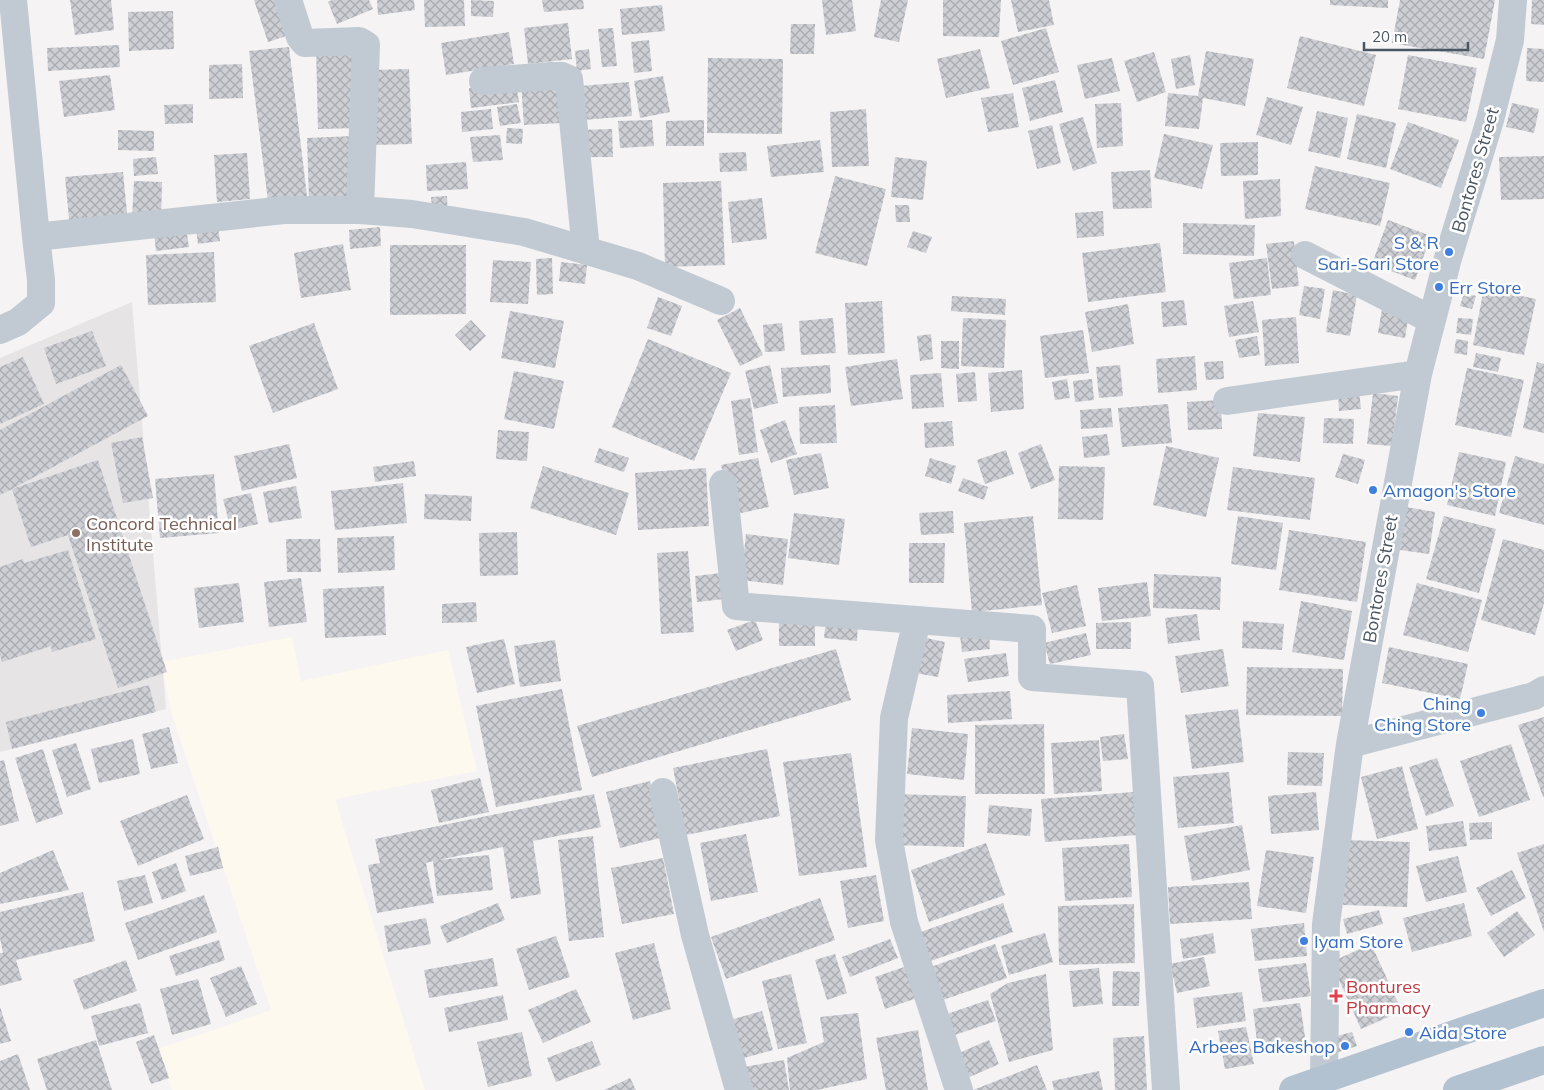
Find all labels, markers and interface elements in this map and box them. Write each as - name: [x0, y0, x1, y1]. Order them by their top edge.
- scale bar: [1364, 20, 1468, 52]
- text: 20 m: [1372, 27, 1407, 46]
- street label: Bontores Street: [1446, 105, 1504, 235]
- place label: S & R Sari-Sari Store: [1317, 231, 1439, 275]
- marker: S & R Sari-Sari Store: [1443, 246, 1455, 258]
- place label: Err Store: [1449, 276, 1521, 299]
- marker: Err Store: [1433, 281, 1445, 293]
- place label: Amagon's Store: [1383, 479, 1516, 502]
- marker: Amagon's Store: [1367, 484, 1379, 496]
- place label: Concord Technical Institute: [86, 512, 237, 556]
- street label: Bontores Street: [1357, 513, 1403, 645]
- marker: Concord Technical Institute: [70, 527, 82, 539]
- place label: Ching Ching Store: [1374, 692, 1471, 736]
- marker: Ching Ching Store: [1475, 707, 1487, 719]
- place label: Iyam Store: [1314, 930, 1403, 953]
- marker: Iyam Store: [1298, 935, 1310, 947]
- place label: Bontures Pharmacy: [1346, 975, 1431, 1019]
- marker: Bontures Pharmacy: [1330, 990, 1342, 1002]
- place label: Aida Store: [1419, 1021, 1507, 1044]
- marker: Aida Store: [1403, 1026, 1415, 1038]
- place label: Arbees Bakeshop: [1189, 1035, 1335, 1058]
- marker: Arbees Bakeshop: [1339, 1040, 1351, 1052]

